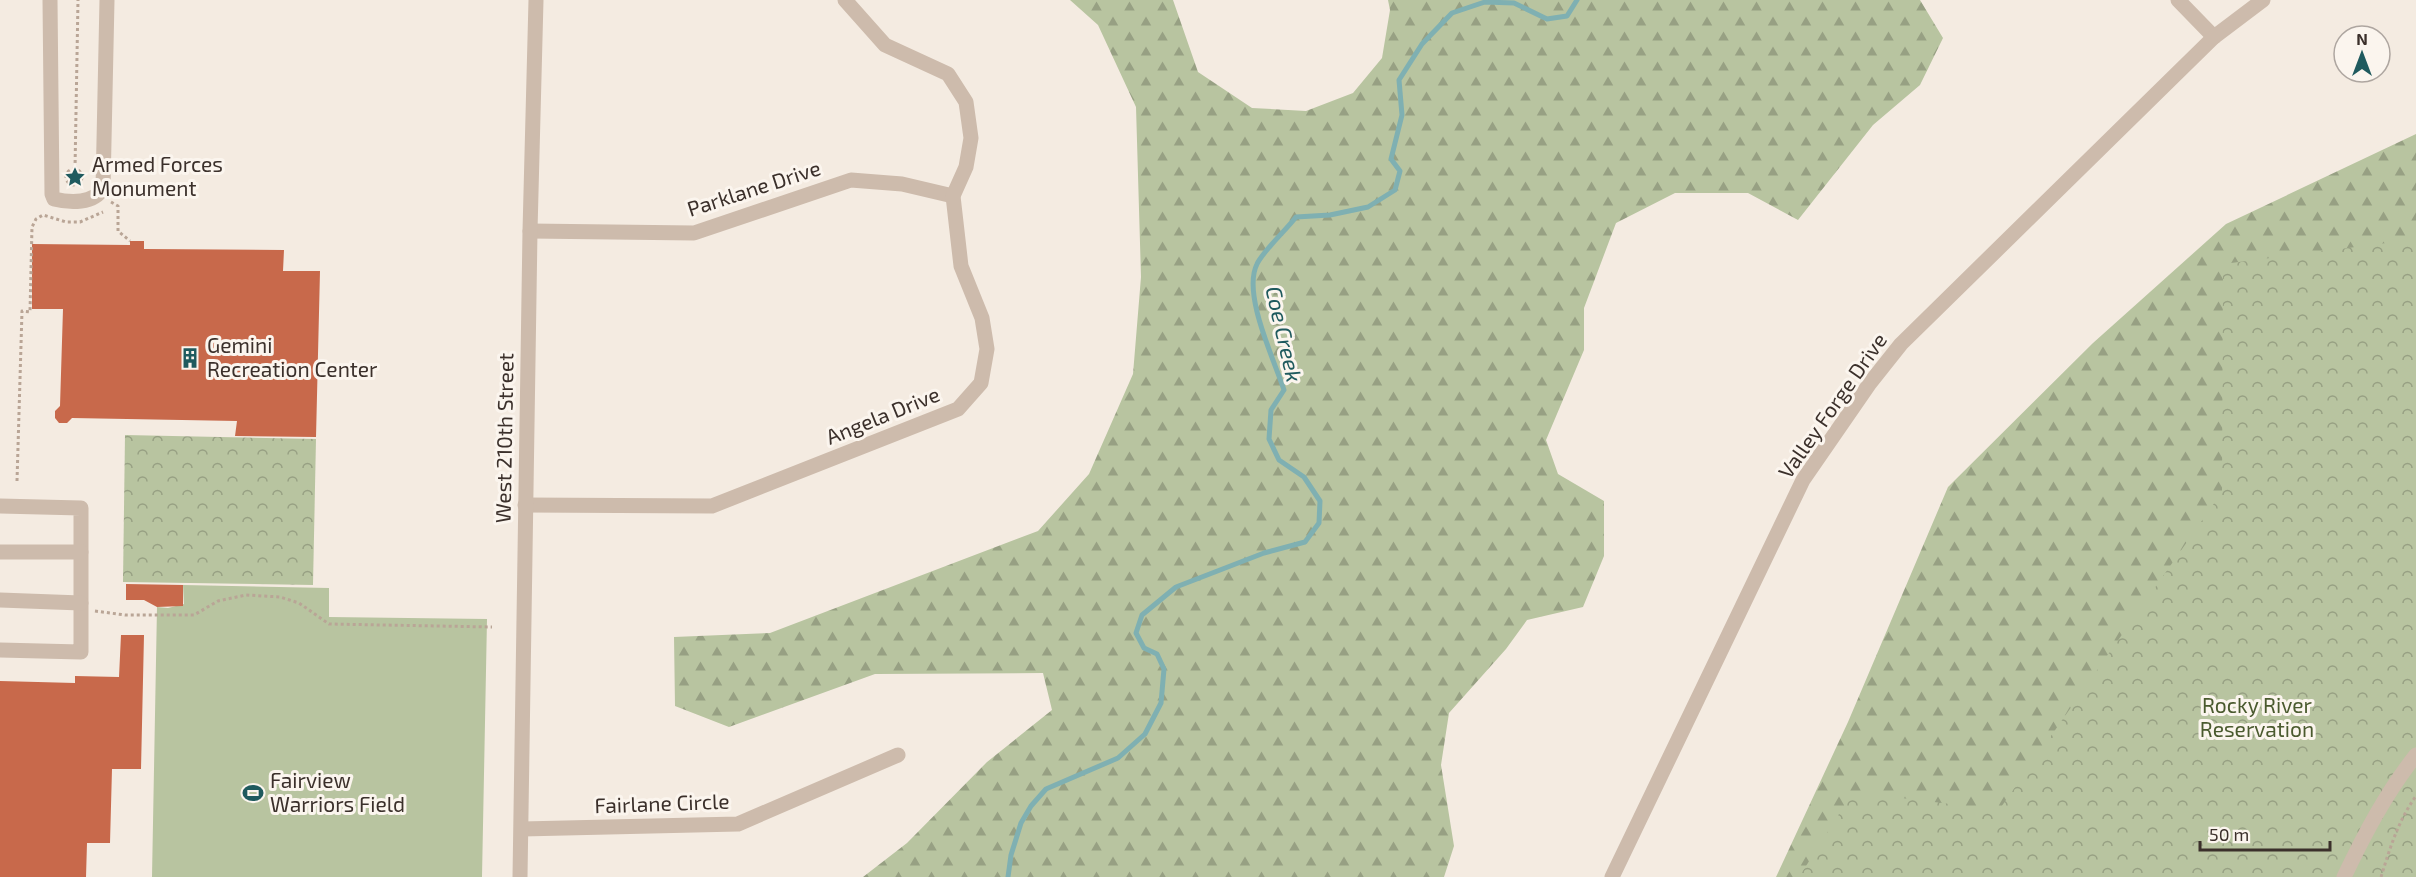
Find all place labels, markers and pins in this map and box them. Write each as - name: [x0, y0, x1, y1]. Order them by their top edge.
- place label: Armed Forces Monument: [92, 151, 223, 200]
- place icon: Armed Forces Monument: [63, 165, 87, 189]
- place label: Gemini Recreation Center: [207, 332, 378, 381]
- building icon: Gemini Recreation Center: [178, 346, 202, 370]
- place label: Fairview Warriors Field: [270, 767, 405, 816]
- sports icon: Fairview Warriors Field: [241, 781, 265, 805]

